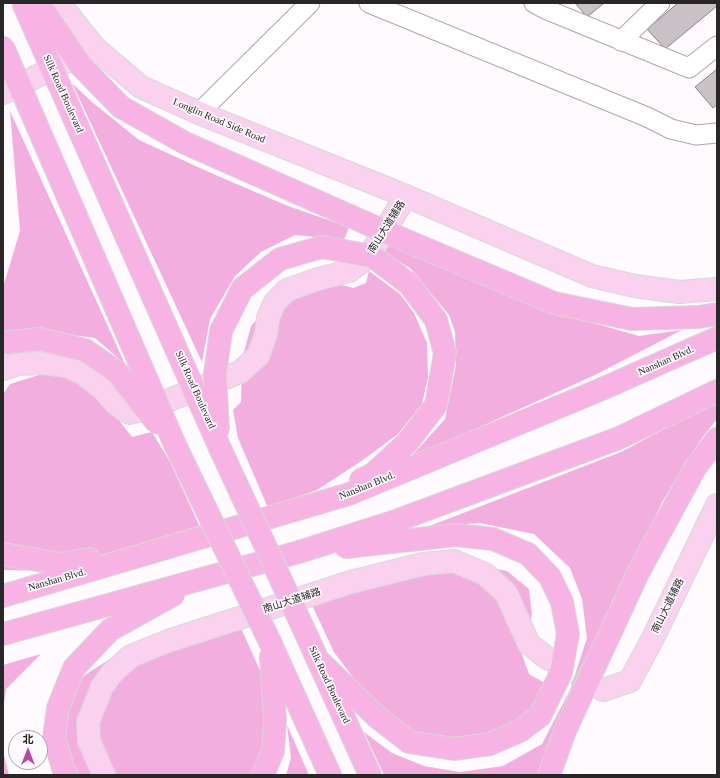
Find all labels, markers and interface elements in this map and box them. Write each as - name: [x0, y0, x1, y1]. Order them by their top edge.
- street label: Silk Road Boulevard: [40, 53, 86, 135]
- street label: Longlin Road Side Road: [171, 96, 267, 146]
- street label: 南山大道辅路: [366, 198, 408, 256]
- street label: Nanshan Blvd.: [636, 343, 696, 379]
- street label: Silk Road Boulevard: [172, 349, 218, 431]
- street label: Nanshan Blvd.: [337, 469, 397, 503]
- street label: Nanshan Blvd.: [27, 566, 87, 594]
- street label: 南山大道辅路: [649, 576, 687, 636]
- street label: 南山大道辅路: [262, 586, 322, 616]
- street label: Silk Road Boulevard: [306, 644, 352, 726]
- north arrow: [8, 730, 48, 770]
- text: 北: [23, 733, 34, 745]

